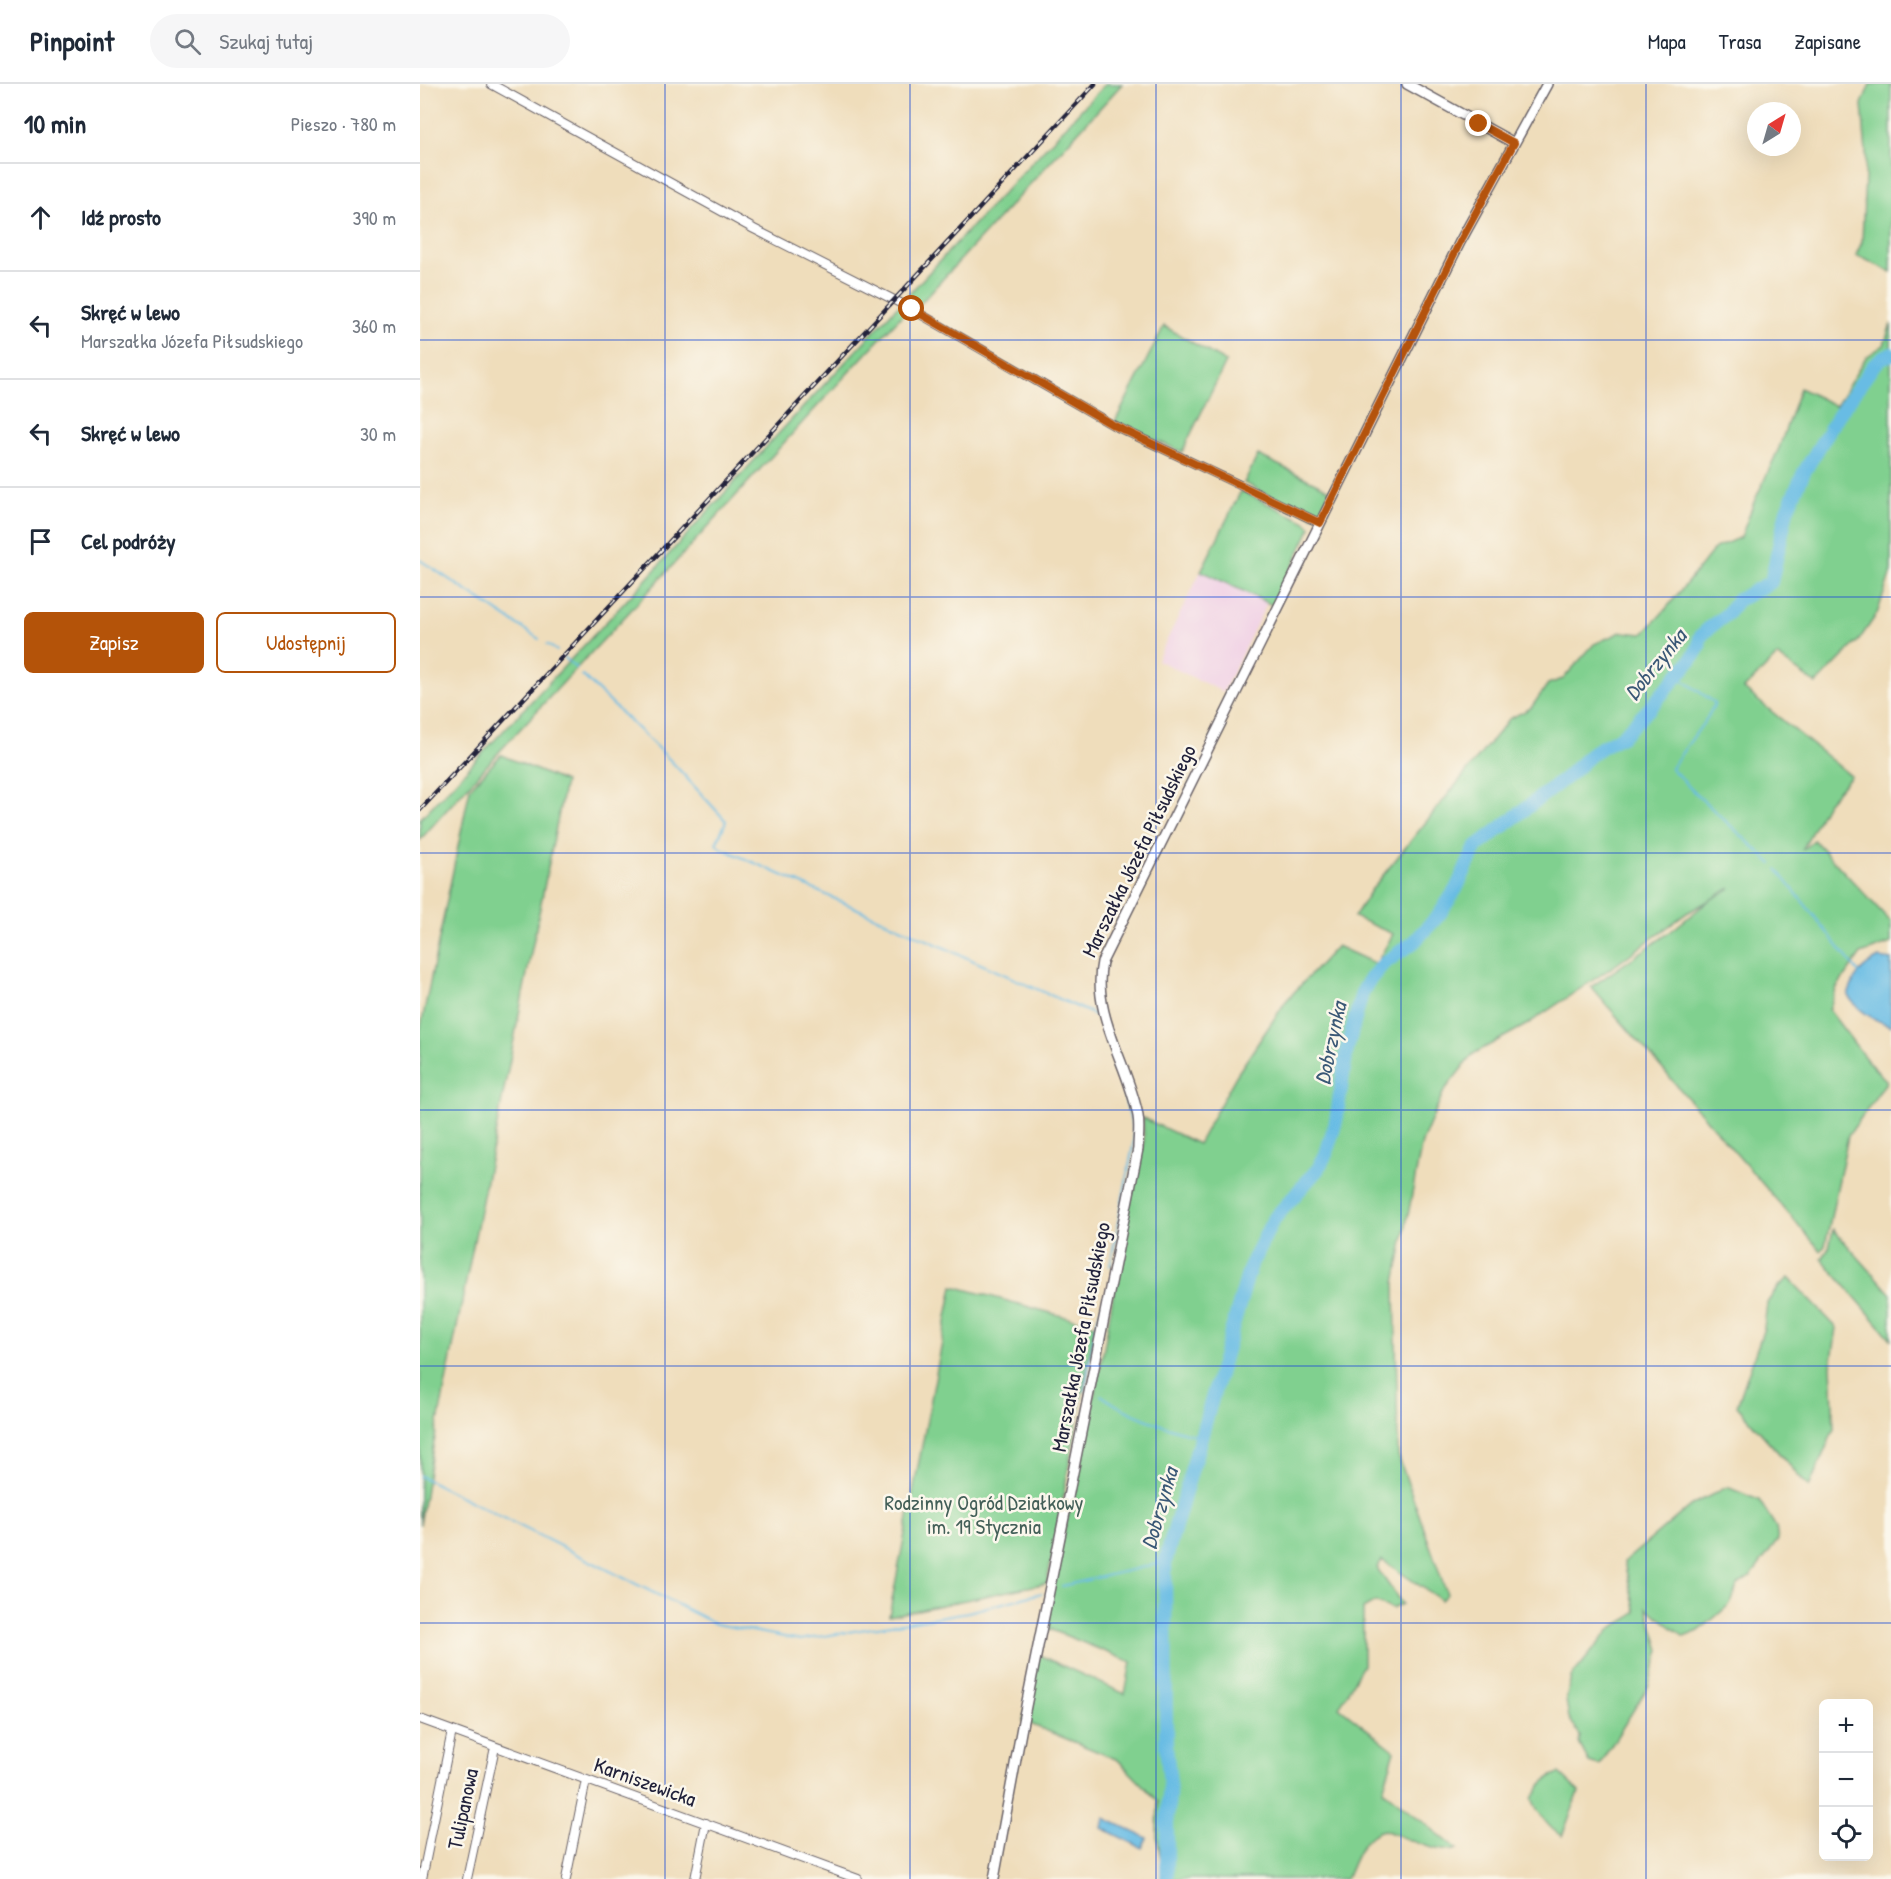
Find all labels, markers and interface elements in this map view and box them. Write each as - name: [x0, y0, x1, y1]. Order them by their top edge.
- search box: [150, 14, 570, 68]
- text: Pinpoint: [30, 22, 114, 60]
- icon: search: [171, 25, 204, 58]
- text: Szukaj tutaj: [219, 26, 313, 56]
- text: Mapa: [1648, 27, 1686, 56]
- text: Trasa: [1719, 27, 1761, 56]
- text: Zapisane: [1794, 27, 1861, 56]
- north arrow: [1747, 102, 1801, 156]
- text: 10 min: [24, 106, 86, 141]
- text: Pieszo · 780 m: [291, 110, 396, 137]
- route end: [1465, 110, 1491, 136]
- icon: ahead: [24, 201, 57, 234]
- text: Idź prosto: [81, 202, 161, 232]
- text: 390 m: [353, 204, 396, 231]
- route start: [898, 295, 924, 321]
- text: Skręć w lewo: [81, 297, 180, 327]
- icon: left: [24, 309, 57, 342]
- text: 360 m: [352, 312, 396, 339]
- text: Marszałka Józefa Piłsudskiego: [81, 327, 303, 354]
- icon: left: [24, 417, 57, 450]
- text: Skręć w lewo: [81, 418, 180, 448]
- text: 30 m: [360, 420, 396, 447]
- icon: arrive: [24, 525, 57, 558]
- text: Cel podróży: [81, 526, 176, 556]
- button: Zapisz: [24, 612, 204, 673]
- button: Udostępnij: [216, 612, 396, 673]
- water label: Dobrzynka: [1617, 620, 1694, 706]
- street label: Marszałka Józefa Piłsudskiego: [1074, 740, 1203, 962]
- water label: Dobrzynka: [1307, 997, 1354, 1087]
- street label: Marszałka Józefa Piłsudskiego: [1044, 1220, 1117, 1454]
- water label: Dobrzynka: [1133, 1462, 1186, 1552]
- park label: Rodzinny Ogród Działkowy im. 19 Stycznia: [885, 1488, 1084, 1541]
- map controls: [1819, 1699, 1873, 1861]
- button: +: [1819, 1699, 1873, 1753]
- street label: Karniszewicka: [590, 1750, 700, 1813]
- button: −: [1819, 1753, 1873, 1807]
- street label: Tulipanowa: [440, 1766, 485, 1852]
- button: locate: [1819, 1807, 1873, 1861]

